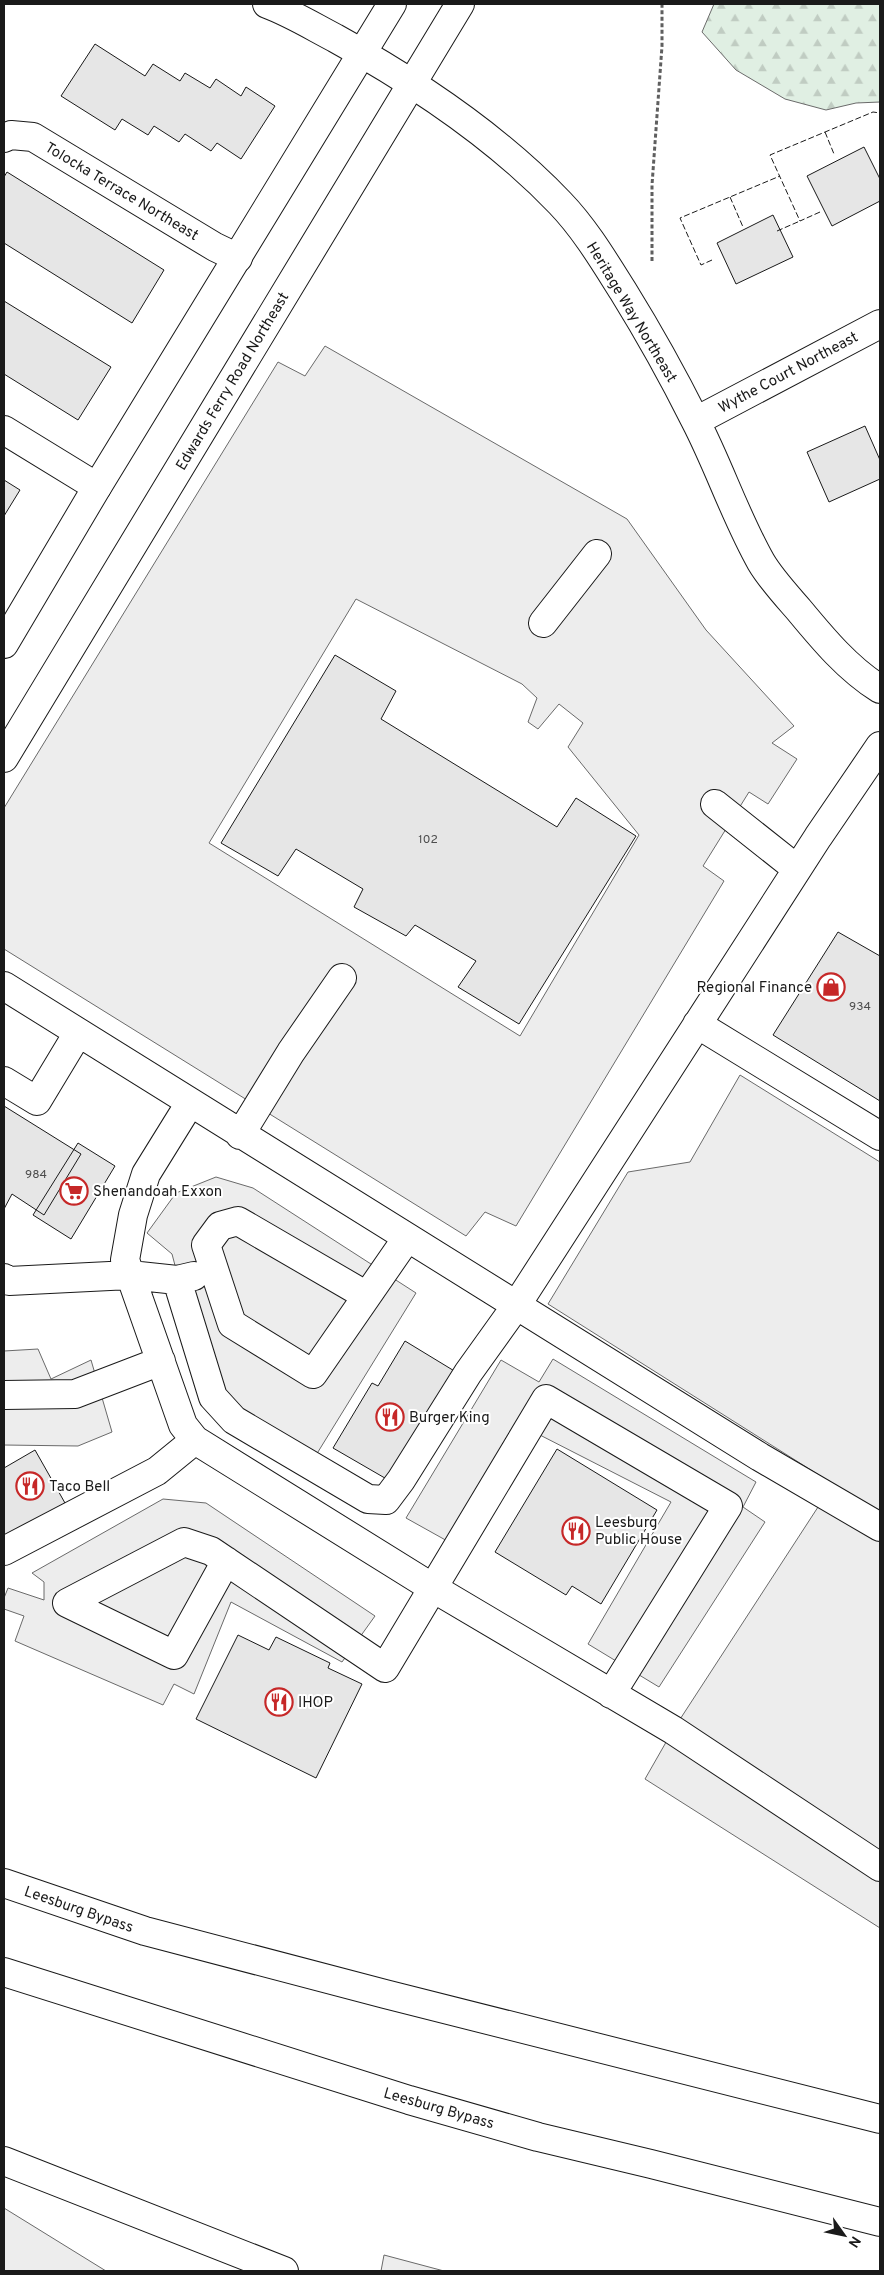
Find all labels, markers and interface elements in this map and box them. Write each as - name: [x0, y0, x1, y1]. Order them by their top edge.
- street label: Tolocka Terrace Northeast: [41, 139, 202, 246]
- street label: Heritage Way Northeast: [581, 239, 680, 387]
- street label: Edwards Ferry Road Northeast: [173, 289, 294, 474]
- street label: Wythe Court Northeast: [716, 328, 862, 418]
- house number: 102: [418, 832, 438, 848]
- shop icon: Regional Finance: [816, 972, 846, 1002]
- place label: Regional Finance: [696, 979, 812, 998]
- house number: 934: [849, 999, 871, 1015]
- house number: 984: [25, 1167, 47, 1183]
- supermarket icon: Shenandoah Exxon: [59, 1176, 89, 1206]
- place label: Shenandoah Exxon: [93, 1183, 222, 1202]
- restaurant icon: Burger King: [375, 1402, 405, 1432]
- place label: Burger King: [409, 1409, 490, 1428]
- restaurant icon: Taco Bell: [15, 1471, 45, 1501]
- place label: Taco Bell: [49, 1478, 110, 1497]
- place label: Leesburg Public House: [595, 1514, 682, 1550]
- restaurant icon: Leesburg Public House: [561, 1516, 591, 1546]
- restaurant icon: IHOP: [264, 1687, 294, 1717]
- place label: IHOP: [298, 1694, 333, 1713]
- street label: Leesburg Bypass: [21, 1883, 136, 1938]
- street label: Leesburg Bypass: [381, 2085, 496, 2134]
- north arrow: [819, 2210, 869, 2260]
- text: N: [844, 2232, 864, 2250]

